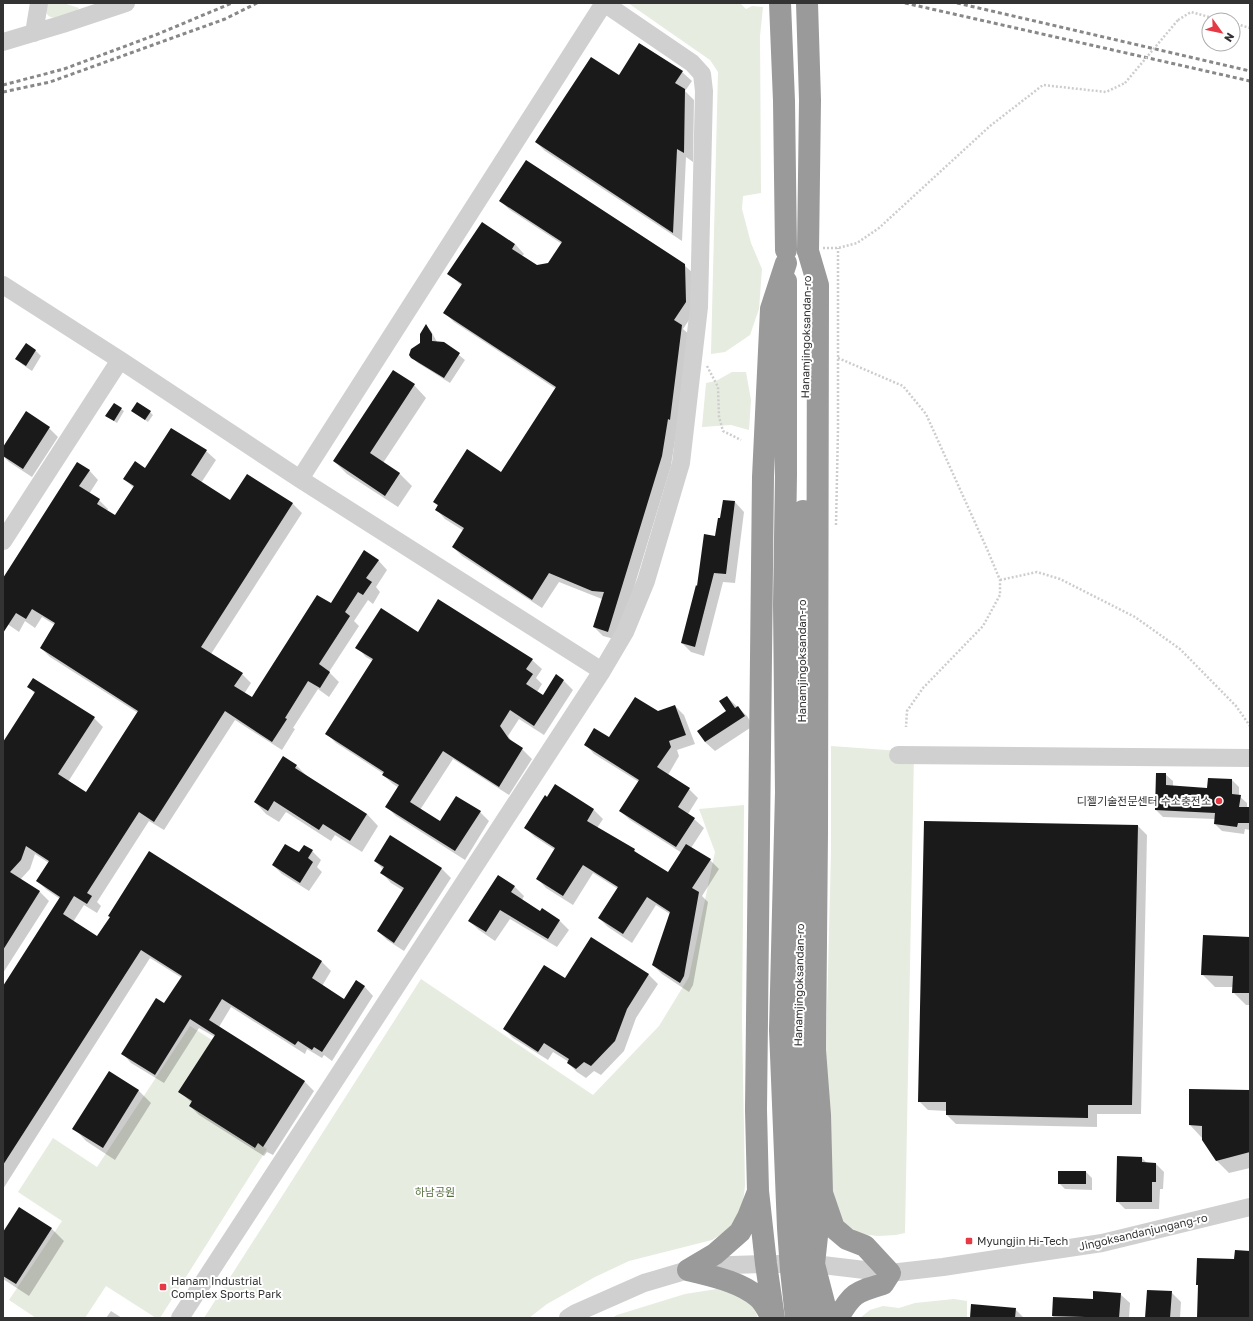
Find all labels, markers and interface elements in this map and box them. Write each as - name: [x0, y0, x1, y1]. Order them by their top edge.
- north arrow: [1201, 12, 1241, 52]
- text: N: [1222, 31, 1238, 45]
- street label: Hanamjingoksandan-ro: [798, 275, 813, 399]
- street label: Hanamjingoksandan-ro: [795, 599, 808, 723]
- place label: 디젤기술전문센터 수소충전소: [1077, 794, 1211, 807]
- marker: 디젤기술전문센터 수소충전소: [1214, 796, 1224, 806]
- street label: Hanamjingoksandan-ro: [791, 923, 806, 1047]
- park label: 하남공원: [415, 1185, 455, 1198]
- street label: Jingoksandanjungang-ro: [1077, 1210, 1209, 1253]
- place label: Myungjin Hi-Tech: [977, 1234, 1068, 1247]
- marker: Myungjin Hi-Tech: [964, 1236, 974, 1246]
- place label: Hanam Industrial Complex Sports Park: [171, 1274, 282, 1300]
- marker: Hanam Industrial Complex Sports Park: [158, 1282, 168, 1292]

